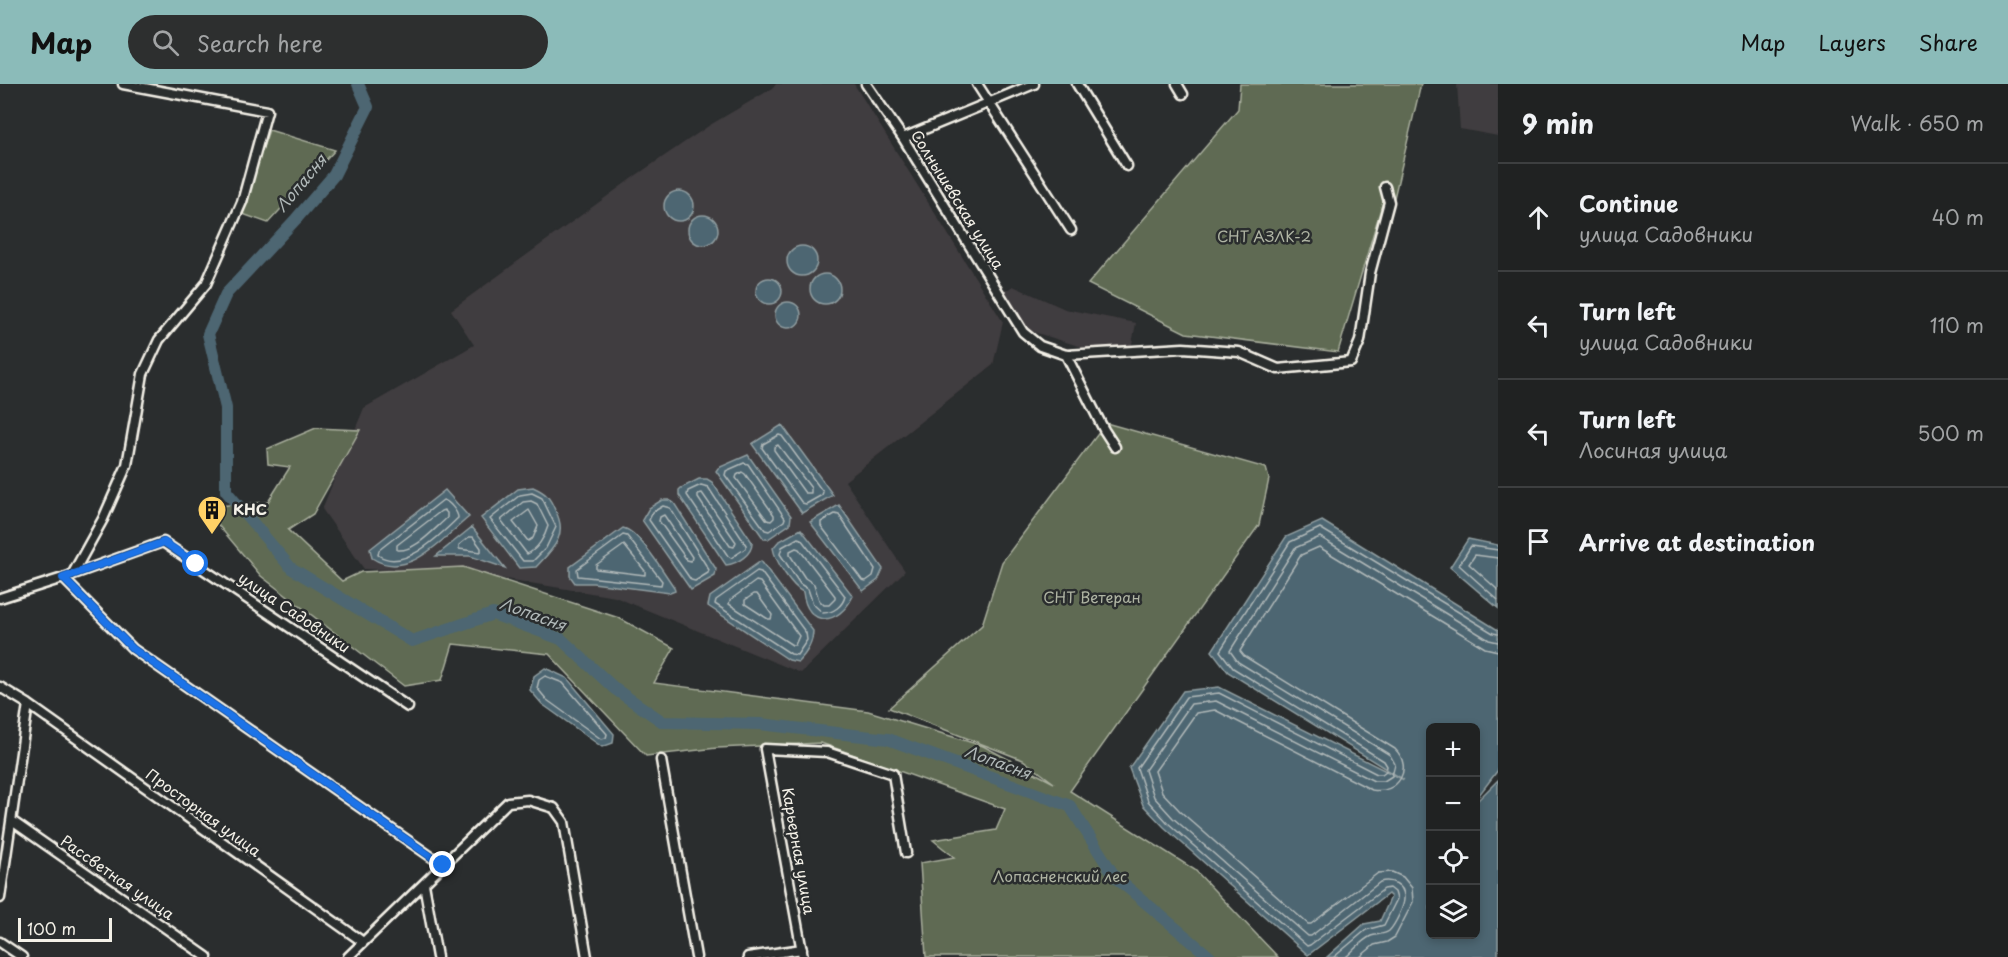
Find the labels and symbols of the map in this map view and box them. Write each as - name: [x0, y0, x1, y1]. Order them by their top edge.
- street label: Солнышевская улица: [906, 125, 1011, 274]
- water label: Лопасня: [269, 147, 332, 216]
- park label: СНТ АЗЛК-2: [1217, 224, 1311, 247]
- building icon: КНС: [196, 494, 228, 536]
- place label: КНС: [233, 497, 267, 520]
- route start: [182, 550, 208, 576]
- street label: улица Садовники: [234, 566, 355, 658]
- park label: СНТ Ветеран: [1043, 585, 1141, 608]
- water label: Лопасня: [497, 590, 571, 637]
- water label: Лопасня: [962, 738, 1036, 785]
- street label: Просторная улица: [142, 762, 267, 862]
- street label: Карьерная улица: [777, 786, 822, 917]
- street label: Рассветная улица: [56, 829, 180, 925]
- route end: [429, 851, 455, 877]
- park label: Лопасненский лес: [993, 864, 1127, 887]
- scale bar: [18, 915, 112, 942]

